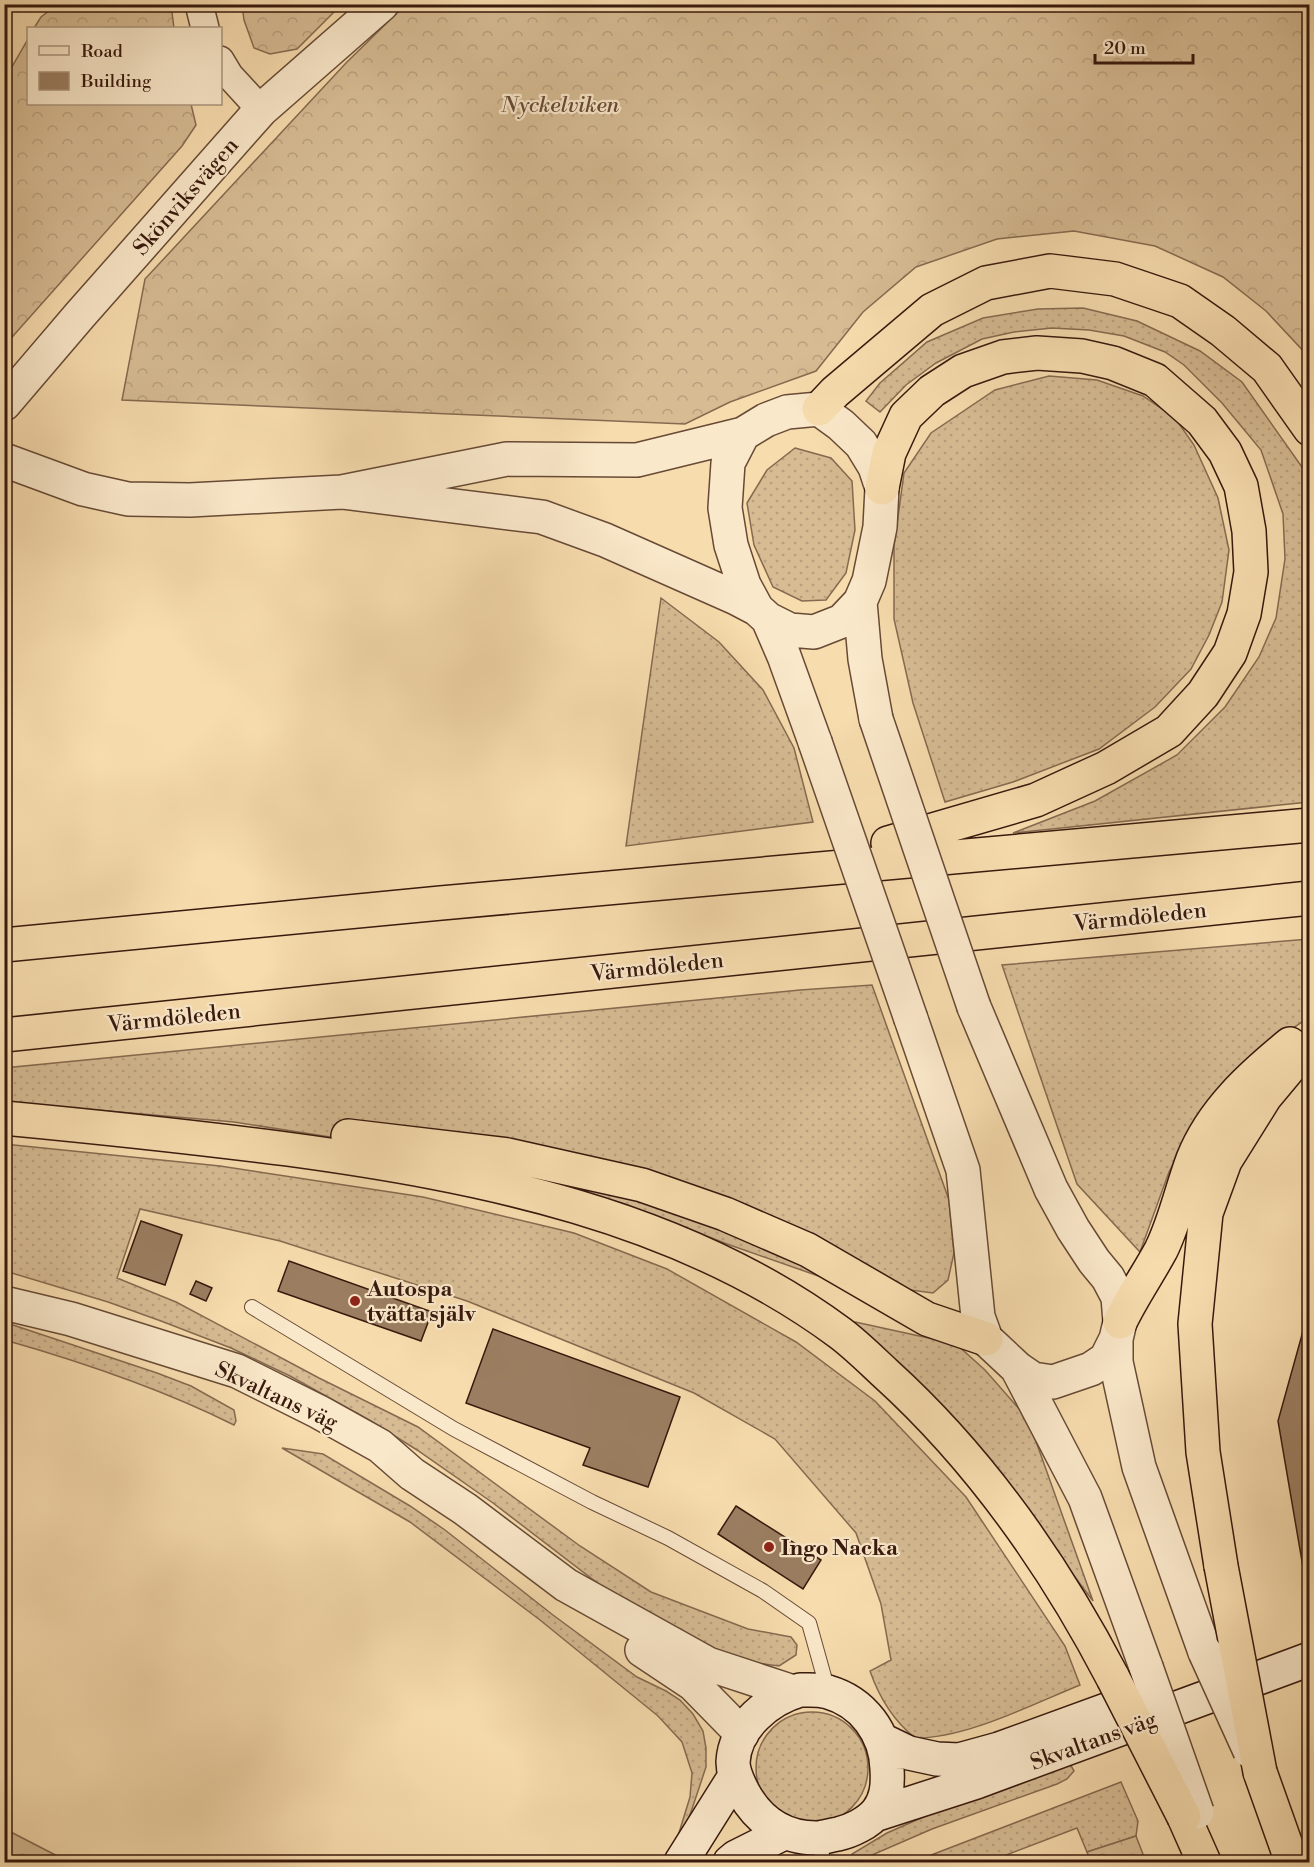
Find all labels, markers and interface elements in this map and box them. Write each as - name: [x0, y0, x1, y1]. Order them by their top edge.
- legend: [27, 27, 222, 105]
- scale bar: [1095, 27, 1192, 65]
- text: 20 m: [1104, 37, 1146, 60]
- text: Road: [81, 40, 124, 63]
- text: Building: [80, 70, 152, 93]
- park label: Nyckelviken: [500, 92, 620, 119]
- street label: Skönviksvägen: [128, 133, 245, 261]
- street label: Värmdöleden: [1071, 897, 1208, 938]
- street label: Värmdöleden: [588, 947, 725, 988]
- street label: Värmdöleden: [105, 998, 242, 1039]
- place label: Autospa tvätta själv: [366, 1276, 477, 1328]
- marker: Autospa tvätta själv: [348, 1294, 362, 1308]
- street label: Skvaltans väg: [211, 1356, 343, 1437]
- place label: Ingo Nacka: [781, 1535, 899, 1562]
- marker: Ingo Nacka: [762, 1540, 776, 1554]
- street label: Skvaltans väg: [1027, 1706, 1161, 1777]

